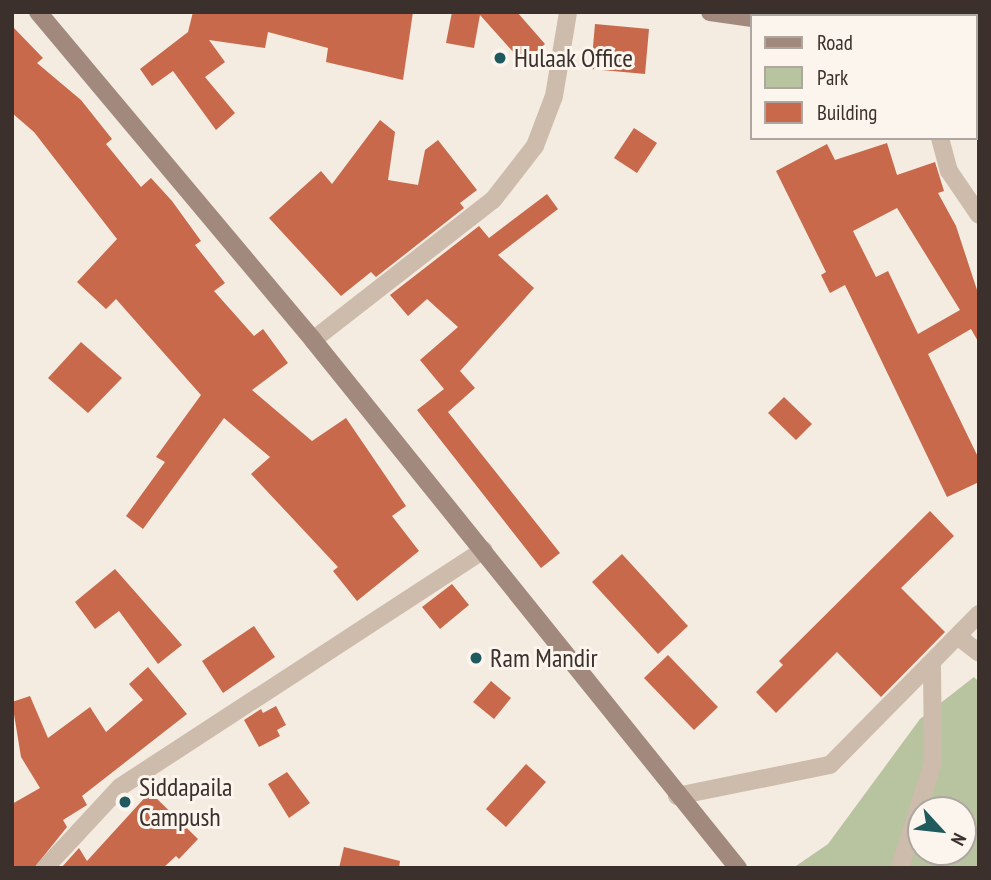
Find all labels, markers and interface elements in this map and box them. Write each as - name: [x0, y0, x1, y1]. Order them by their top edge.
- legend: [750, 14, 977, 140]
- text: Road: [817, 29, 853, 56]
- place label: Hulaak Office: [514, 42, 634, 74]
- marker: Hulaak Office: [492, 50, 508, 66]
- text: Park: [817, 64, 848, 91]
- text: Building: [817, 99, 877, 126]
- place label: Ram Mandir: [490, 642, 598, 674]
- marker: Ram Mandir: [468, 650, 484, 666]
- place label: Siddapaila Campush: [139, 771, 232, 832]
- marker: Siddapaila Campush: [117, 794, 133, 810]
- north arrow: [907, 796, 977, 866]
- text: N: [946, 830, 972, 850]

